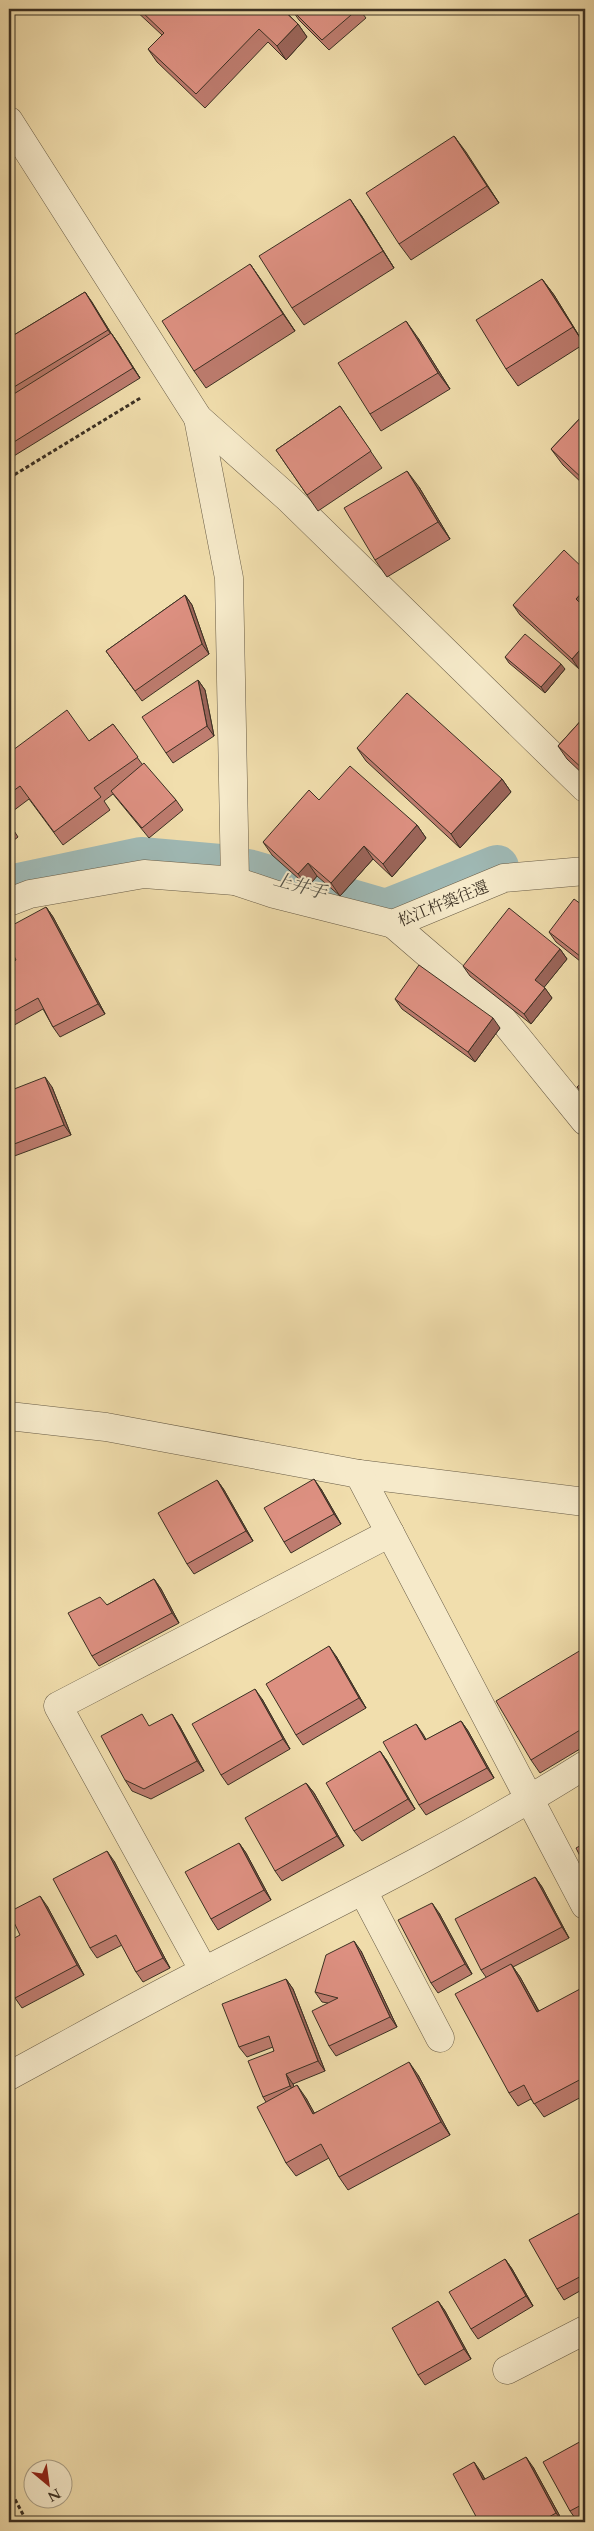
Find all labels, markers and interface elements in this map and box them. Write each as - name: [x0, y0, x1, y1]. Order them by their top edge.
- water label: 上井手: [270, 867, 330, 906]
- street label: 松江杵築往還: [395, 876, 492, 932]
- north arrow: [22, 2458, 72, 2508]
- text: N: [44, 2484, 64, 2506]

